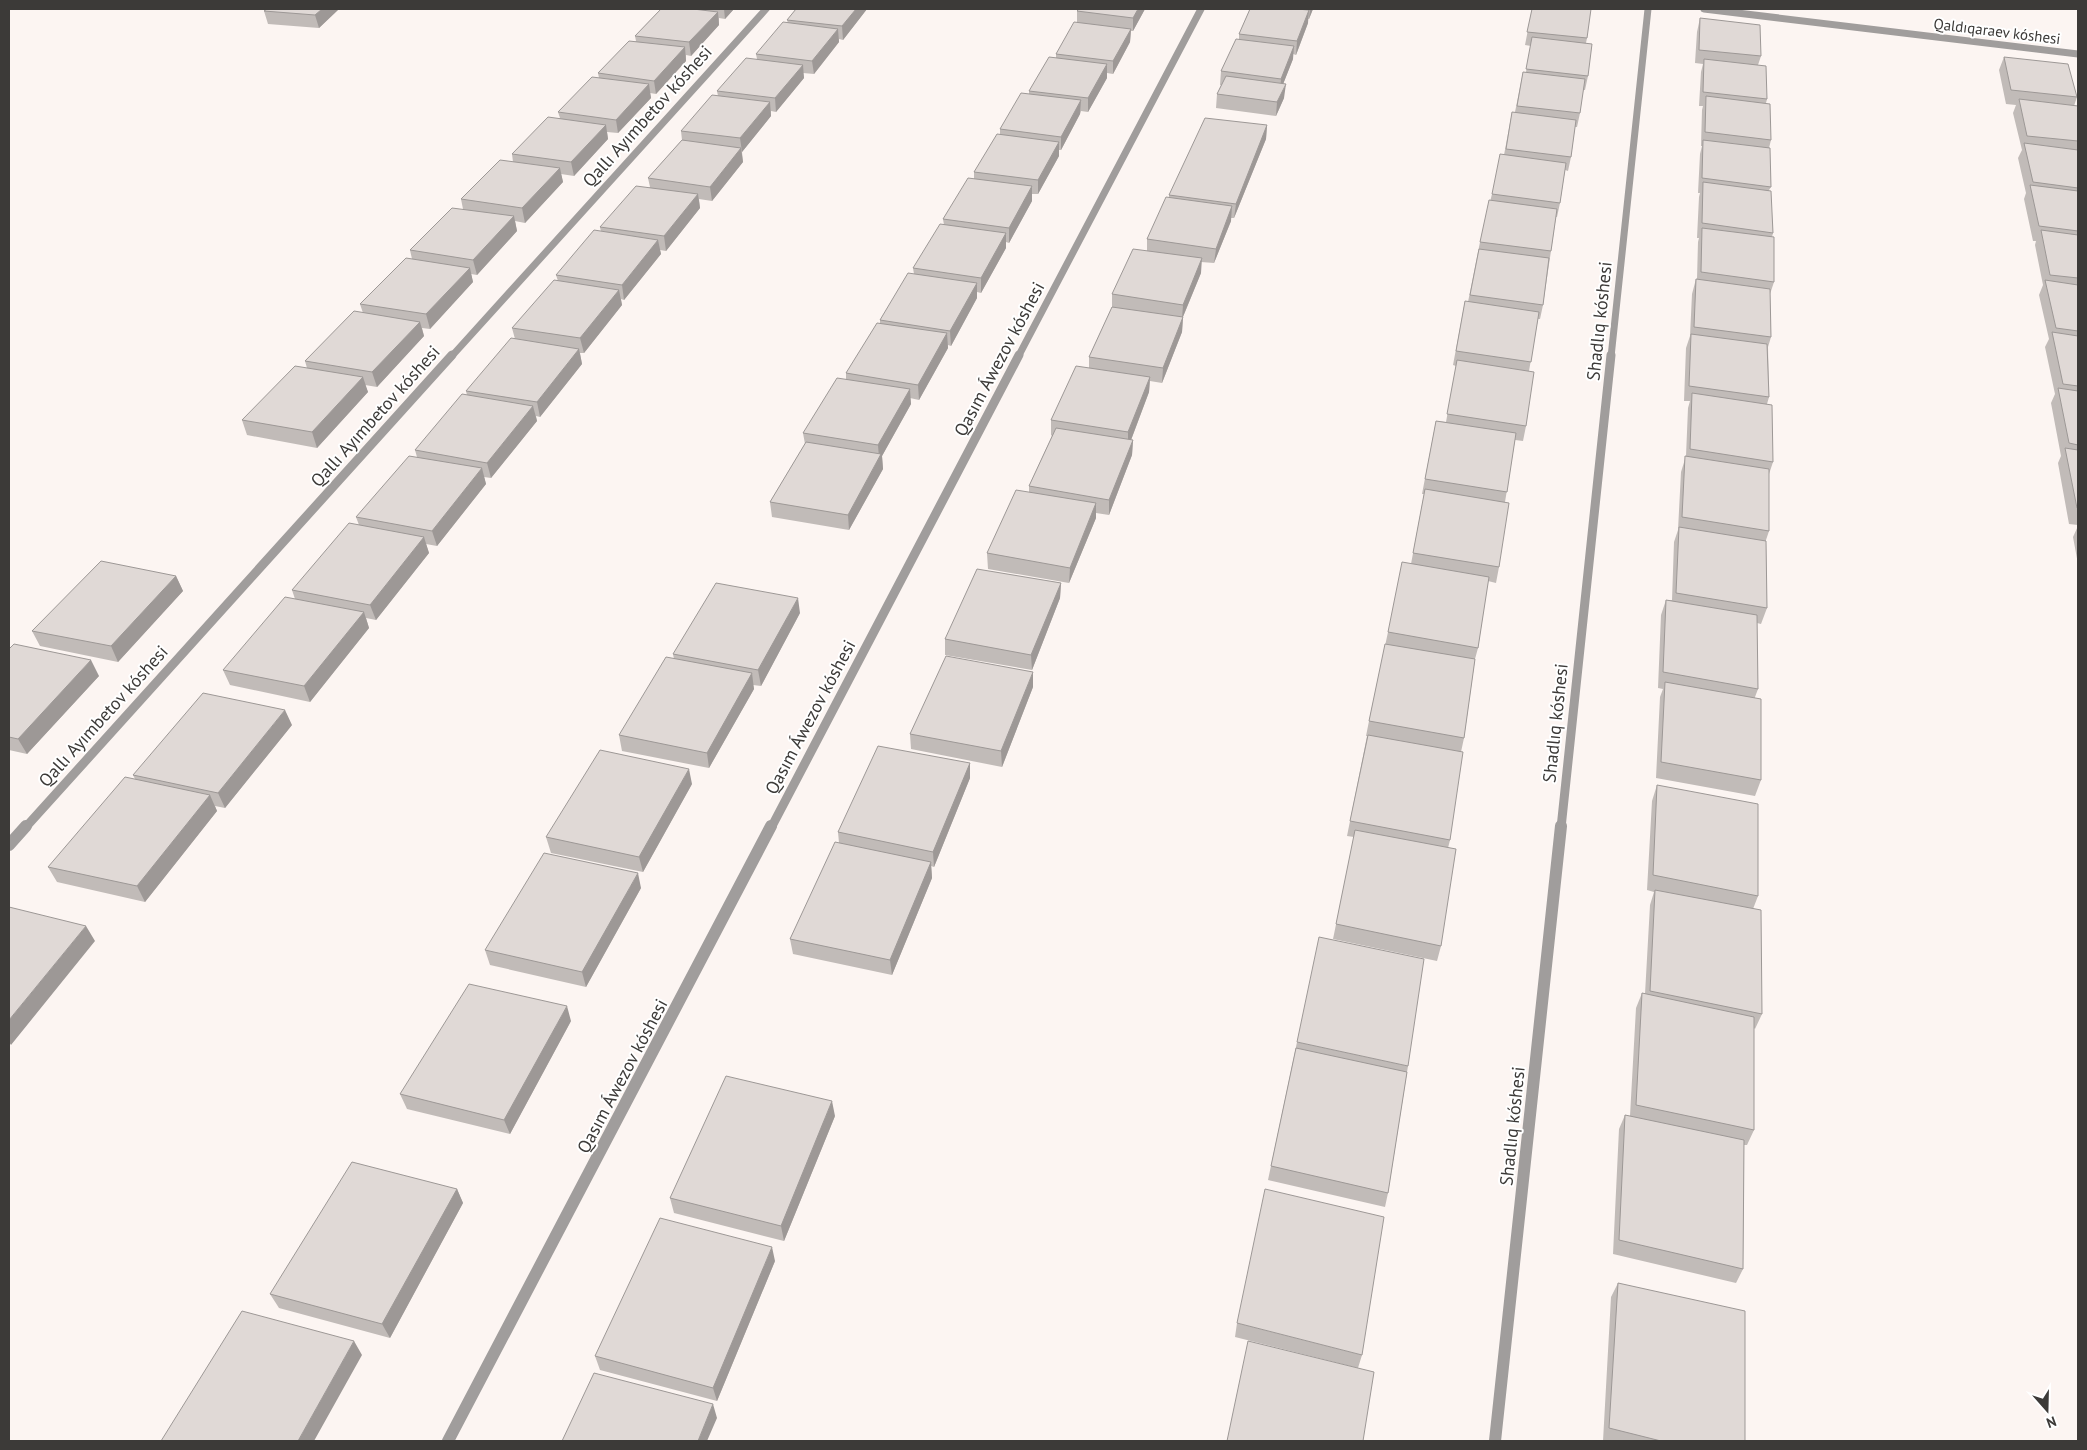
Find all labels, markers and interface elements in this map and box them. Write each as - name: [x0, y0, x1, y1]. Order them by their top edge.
- street label: Qaldıqaraev kóshesi: [1932, 14, 2062, 48]
- street label: Qallı Ayımbetov kóshesi: [577, 40, 717, 192]
- street label: Shadlıq kóshesi: [1581, 260, 1617, 382]
- street label: Qasım Áwezov kóshesi: [949, 278, 1049, 440]
- street label: Qallı Ayımbetov kóshesi: [305, 340, 445, 492]
- street label: Qasım Áwezov kóshesi: [760, 636, 860, 798]
- street label: Qallı Ayımbetov kóshesi: [33, 640, 173, 792]
- street label: Shadlıq kóshesi: [1537, 662, 1573, 784]
- street label: Qasım Áwezov kóshesi: [572, 995, 672, 1157]
- street label: Shadlıq kóshesi: [1494, 1065, 1530, 1187]
- north arrow: [2022, 1385, 2072, 1435]
- text: N: [2044, 1412, 2059, 1432]

